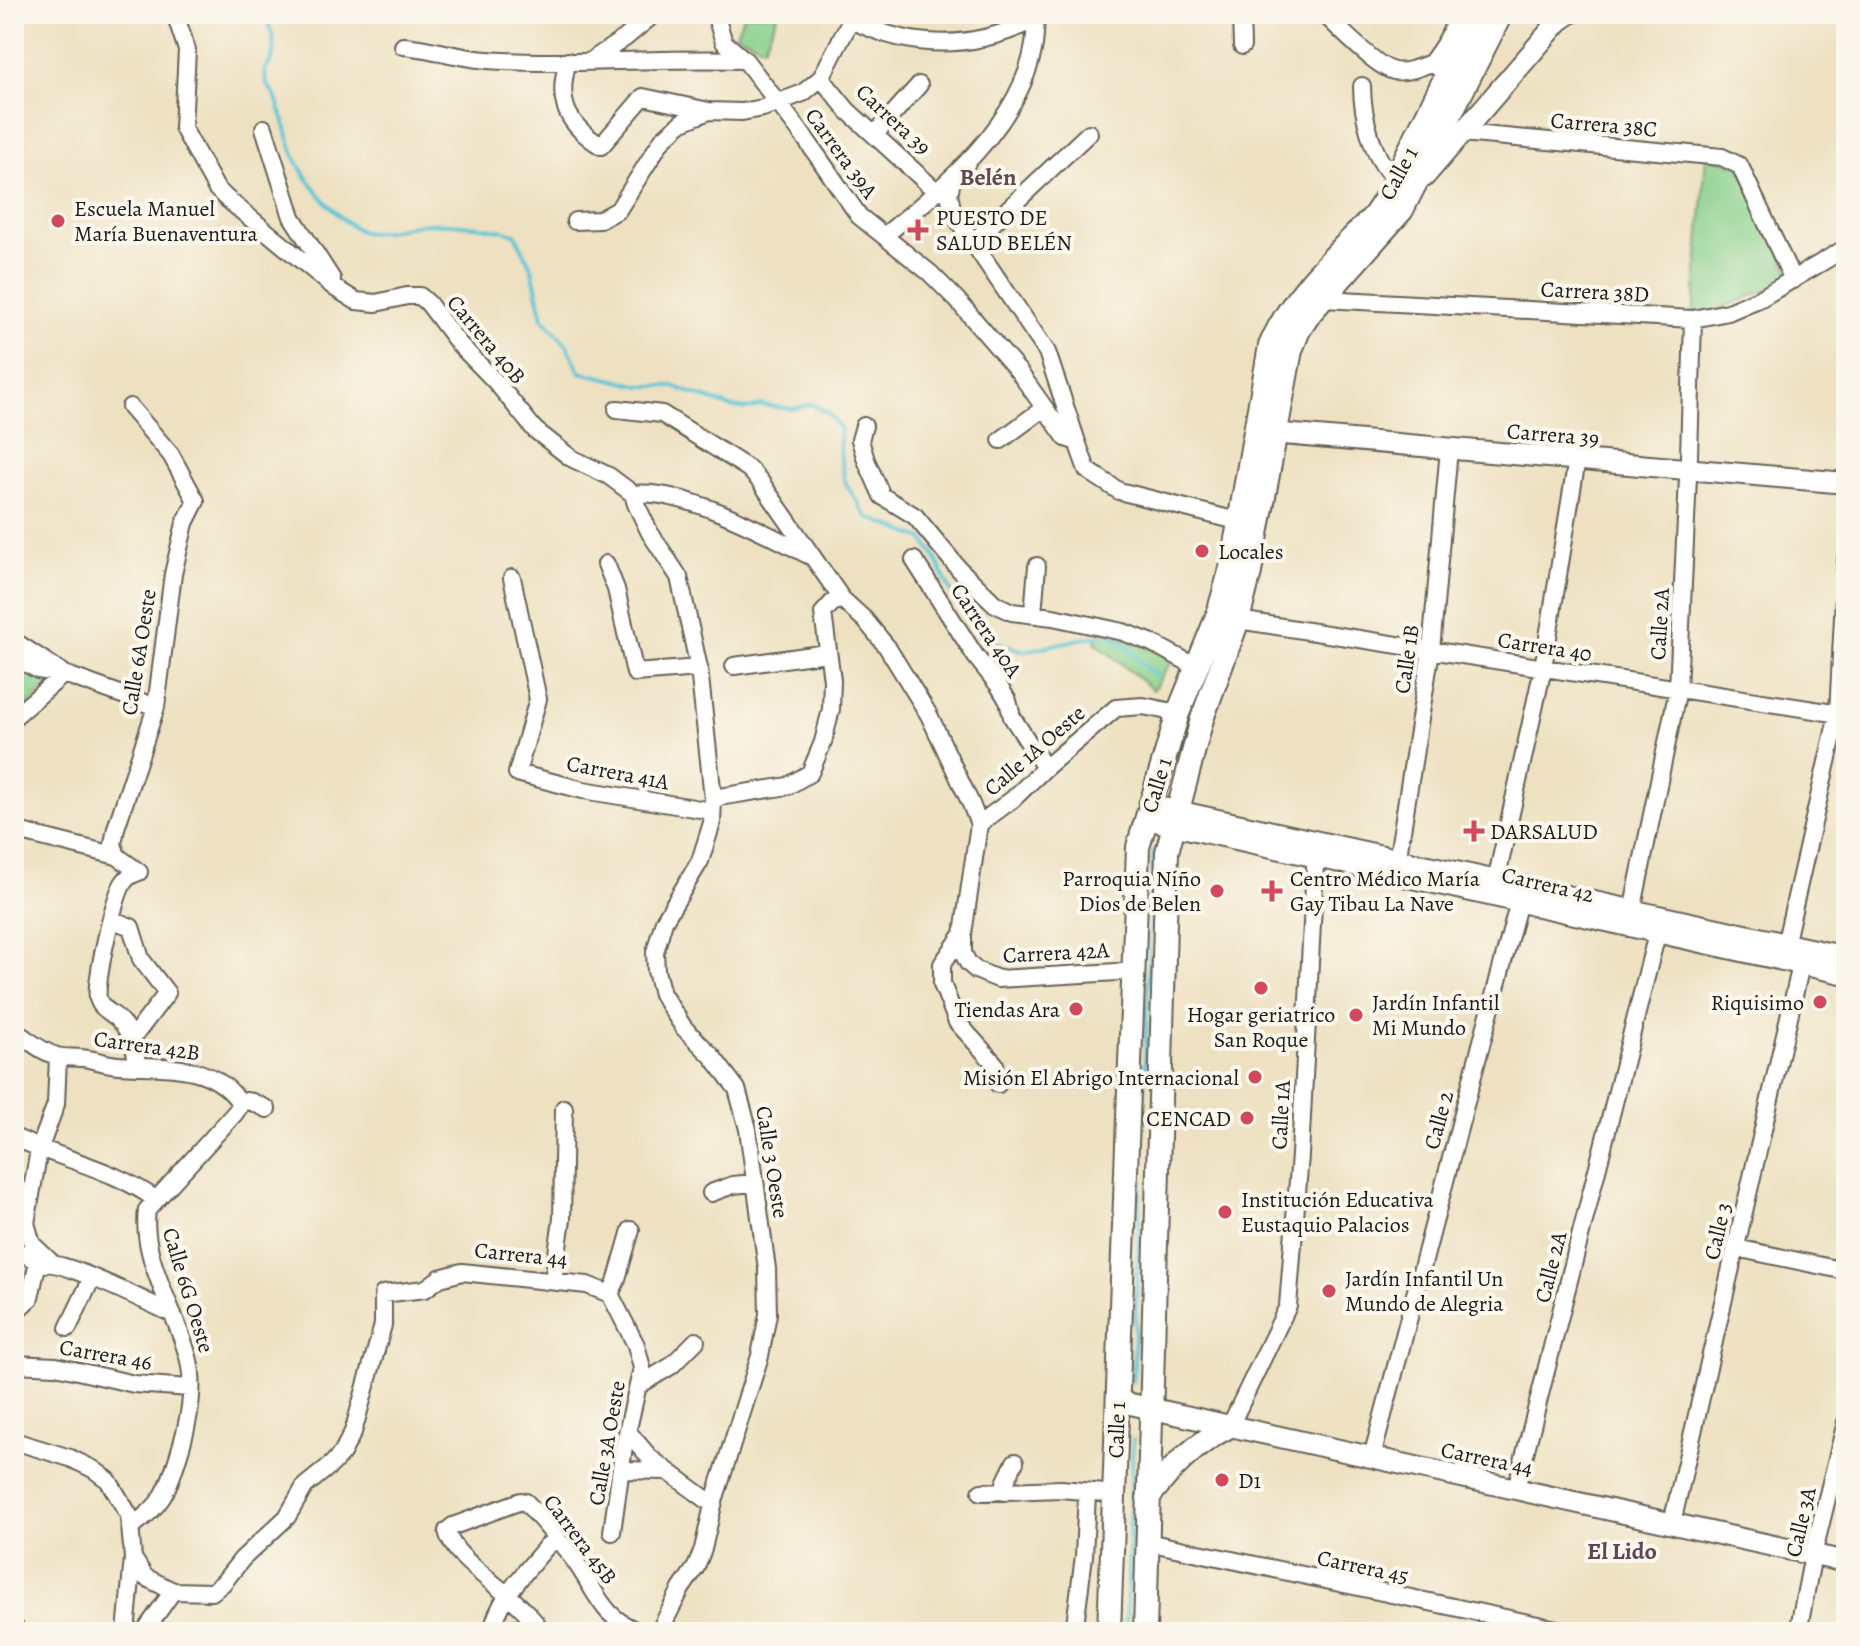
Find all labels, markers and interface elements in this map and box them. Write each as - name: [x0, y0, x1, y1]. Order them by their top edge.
- street label: Carrera 39: [849, 77, 937, 162]
- street label: Carrera 39A: [798, 102, 885, 206]
- street label: Carrera 38C: [1549, 105, 1658, 145]
- street label: Calle 1: [1372, 141, 1425, 205]
- district label: Belén: [960, 161, 1017, 193]
- place label: Escuela Manuel María Buenaventura: [74, 194, 258, 249]
- place label: PUESTO DE SALUD BELÉN: [936, 203, 1072, 258]
- marker: Escuela Manuel María Buenaventura: [49, 212, 67, 230]
- marker: PUESTO DE SALUD BELÉN: [907, 219, 929, 241]
- street label: Carrera 38D: [1540, 274, 1650, 310]
- street label: Carrera 40B: [440, 289, 532, 391]
- street label: Carrera 39: [1506, 416, 1600, 454]
- place label: Locales: [1218, 537, 1284, 567]
- marker: Locales: [1193, 542, 1211, 560]
- street label: Carrera 40A: [944, 577, 1029, 685]
- street label: Calle 2A: [1643, 586, 1677, 661]
- street label: Calle 6A Oeste: [114, 587, 164, 717]
- street label: Calle 1B: [1387, 623, 1427, 696]
- street label: Carrera 40: [1496, 625, 1594, 669]
- street label: Calle 1A Oeste: [978, 699, 1092, 803]
- street label: Carrera 41A: [564, 748, 673, 798]
- street label: Calle 1: [1134, 754, 1180, 817]
- place label: DARSALUD: [1490, 817, 1598, 847]
- marker: DARSALUD: [1465, 822, 1483, 840]
- street label: Carrera 42: [1499, 860, 1597, 910]
- place label: Parroquia Niño Dios de Belen: [1062, 864, 1201, 919]
- place label: Centro Médico María Gay Tibau La Nave: [1290, 864, 1481, 919]
- marker: Centro Médico María Gay Tibau La Nave: [1261, 880, 1283, 902]
- marker: Parroquia Niño Dios de Belen: [1208, 882, 1226, 900]
- street label: Carrera 42A: [1002, 935, 1111, 971]
- marker: Hogar geriatrico San Roque: [1252, 979, 1270, 997]
- place label: Jardín Infantil Mi Mundo: [1372, 988, 1499, 1043]
- place label: Riquisimo: [1711, 988, 1804, 1018]
- marker: Riquisimo: [1811, 993, 1829, 1011]
- place label: Tiendas Ara: [954, 995, 1061, 1025]
- marker: Tiendas Ara: [1067, 1000, 1085, 1018]
- place label: Hogar geriatrico San Roque: [1187, 1000, 1335, 1055]
- marker: Jardín Infantil Mi Mundo: [1347, 1006, 1365, 1024]
- street label: Carrera 42B: [92, 1024, 202, 1068]
- place label: Misión El Abrigo Internacional: [963, 1063, 1239, 1093]
- marker: Misión El Abrigo Internacional: [1246, 1068, 1264, 1086]
- street label: Calle 1A: [1264, 1078, 1298, 1150]
- street label: Calle 2: [1417, 1088, 1461, 1153]
- street label: Calle 3 Oeste: [748, 1104, 796, 1221]
- place label: CENCAD: [1146, 1104, 1231, 1134]
- marker: CENCAD: [1238, 1109, 1256, 1127]
- place label: Institución Educativa Eustaquio Palacios: [1241, 1185, 1435, 1240]
- street label: Calle 3: [1697, 1200, 1739, 1263]
- marker: Institución Educativa Eustaquio Palacios: [1216, 1203, 1234, 1221]
- street label: Calle 6G Oeste: [155, 1224, 221, 1356]
- street label: Calle 2A: [1528, 1227, 1575, 1306]
- street label: Carrera 44: [473, 1235, 569, 1275]
- place label: Jardín Infantil Un Mundo de Alegria: [1345, 1264, 1504, 1319]
- marker: Jardín Infantil Un Mundo de Alegria: [1320, 1282, 1338, 1300]
- street label: Carrera 46: [57, 1332, 154, 1378]
- street label: Calle 3A Oeste: [581, 1378, 633, 1508]
- street label: Calle 1: [1101, 1401, 1133, 1459]
- street label: Carrera 44: [1438, 1435, 1536, 1483]
- place label: D1: [1238, 1466, 1261, 1496]
- marker: D1: [1213, 1471, 1231, 1489]
- street label: Calle 3A: [1778, 1483, 1824, 1560]
- street label: Carrera 45B: [536, 1488, 624, 1591]
- district label: El Lido: [1587, 1535, 1657, 1567]
- street label: Carrera 45: [1314, 1543, 1411, 1591]

